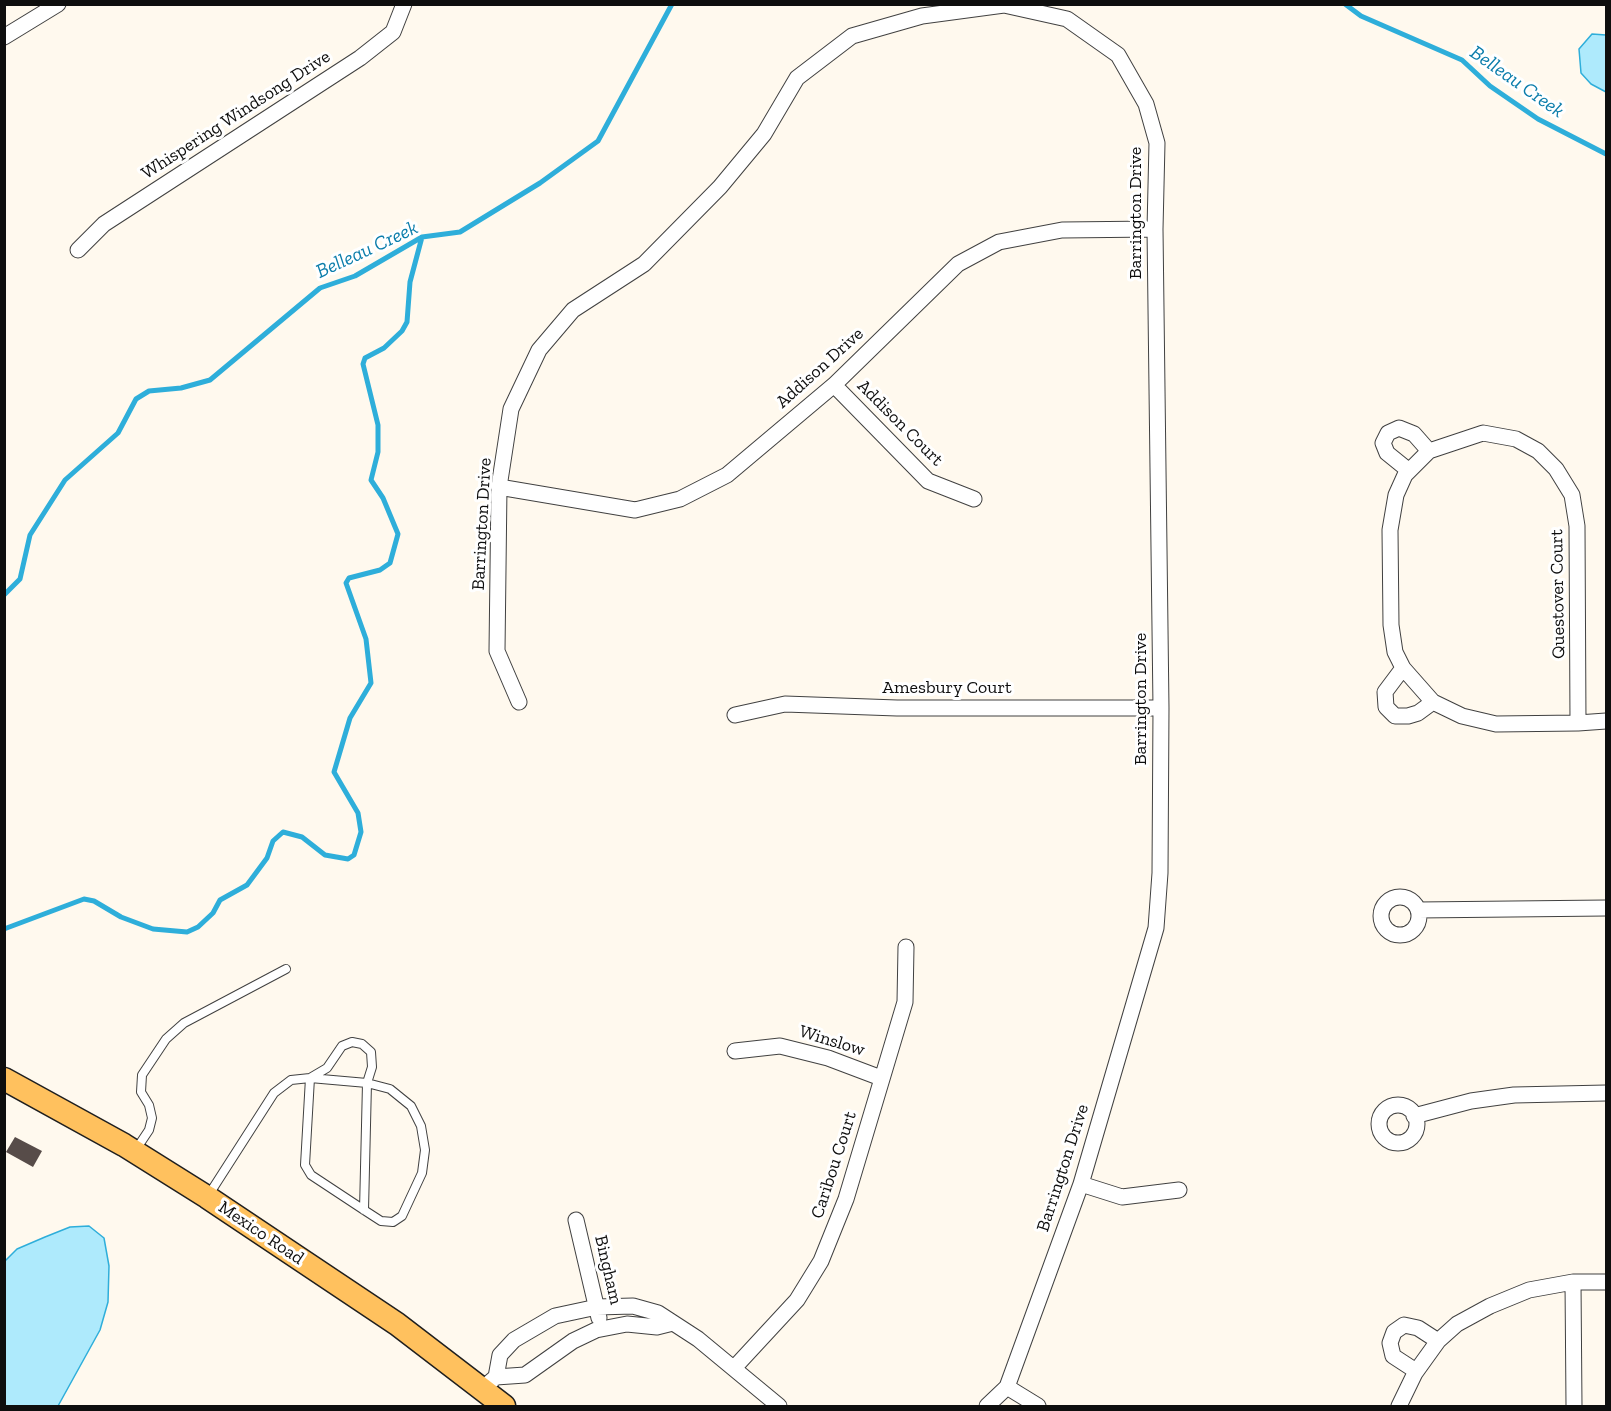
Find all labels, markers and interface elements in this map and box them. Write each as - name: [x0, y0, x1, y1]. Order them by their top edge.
- water label: Belleau Creek: [1465, 41, 1569, 123]
- street label: Whispering Windsong Drive: [138, 46, 334, 184]
- street label: Barrington Drive: [1125, 147, 1147, 279]
- water label: Belleau Creek: [312, 216, 422, 284]
- street label: Addison Drive: [772, 323, 868, 413]
- street label: Addison Court: [852, 375, 948, 471]
- street label: Barrington Drive: [468, 457, 496, 591]
- street label: Questover Court: [1546, 529, 1570, 659]
- street label: Barrington Drive: [1130, 633, 1152, 765]
- street label: Amesbury Court: [882, 677, 1012, 699]
- street label: Winslow: [797, 1021, 867, 1061]
- street label: Barrington Drive: [1032, 1102, 1094, 1234]
- street label: Caribou Court: [807, 1109, 861, 1221]
- street label: Mexico Road: [214, 1197, 308, 1269]
- street label: Bingham: [590, 1233, 626, 1307]

